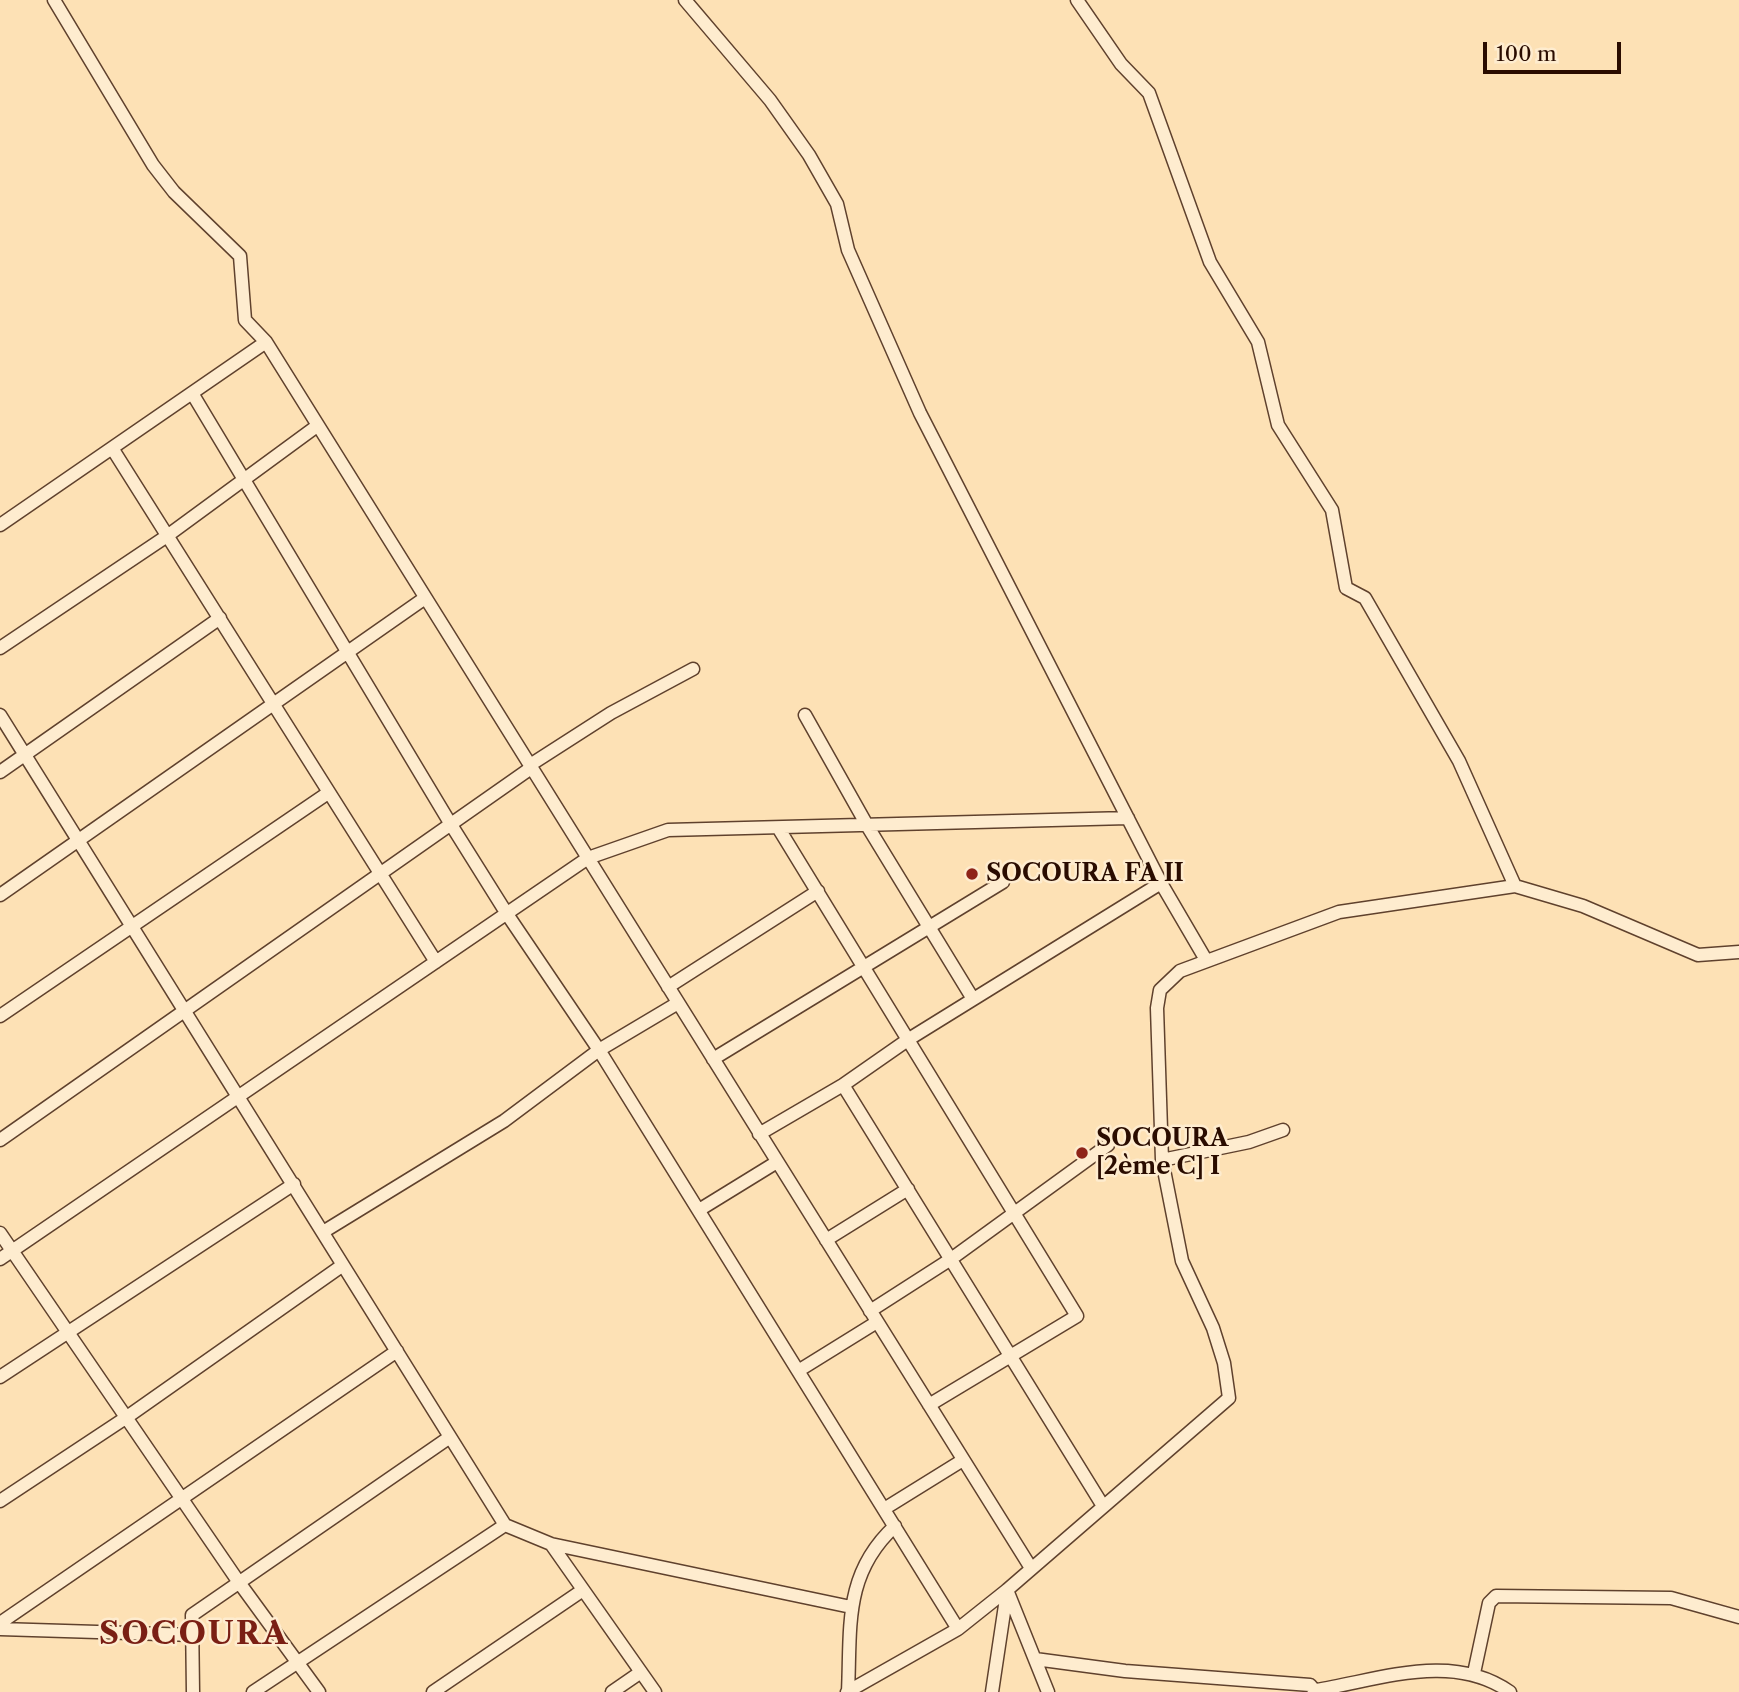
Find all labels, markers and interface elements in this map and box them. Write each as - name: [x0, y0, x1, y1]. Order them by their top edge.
- scale bar: [1487, 28, 1625, 72]
- text: 100 m: [1496, 41, 1557, 66]
- place label: SOCOURA FA II: [986, 860, 1184, 888]
- marker: SOCOURA FA II: [964, 866, 980, 882]
- place label: SOCOURA [2ème C] I: [1096, 1125, 1228, 1181]
- marker: SOCOURA [2ème C] I: [1074, 1145, 1090, 1161]
- district label: SOCOURA: [100, 1616, 288, 1654]

